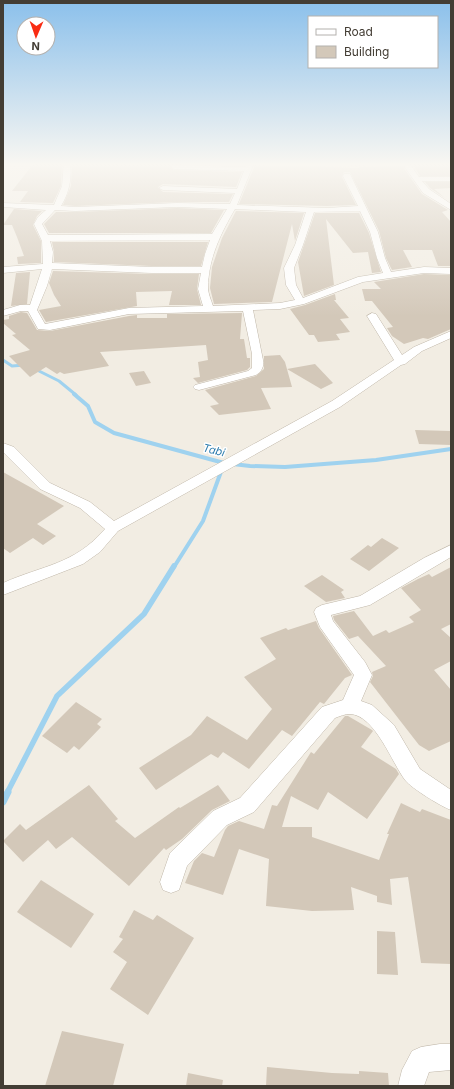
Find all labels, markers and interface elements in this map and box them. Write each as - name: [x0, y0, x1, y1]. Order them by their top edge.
- north arrow: [16, 16, 56, 56]
- legend: [308, 16, 438, 68]
- text: Road: [344, 24, 373, 39]
- text: N: [31, 39, 40, 53]
- text: Building: [344, 44, 389, 59]
- water label: Tabi: [201, 440, 227, 460]

